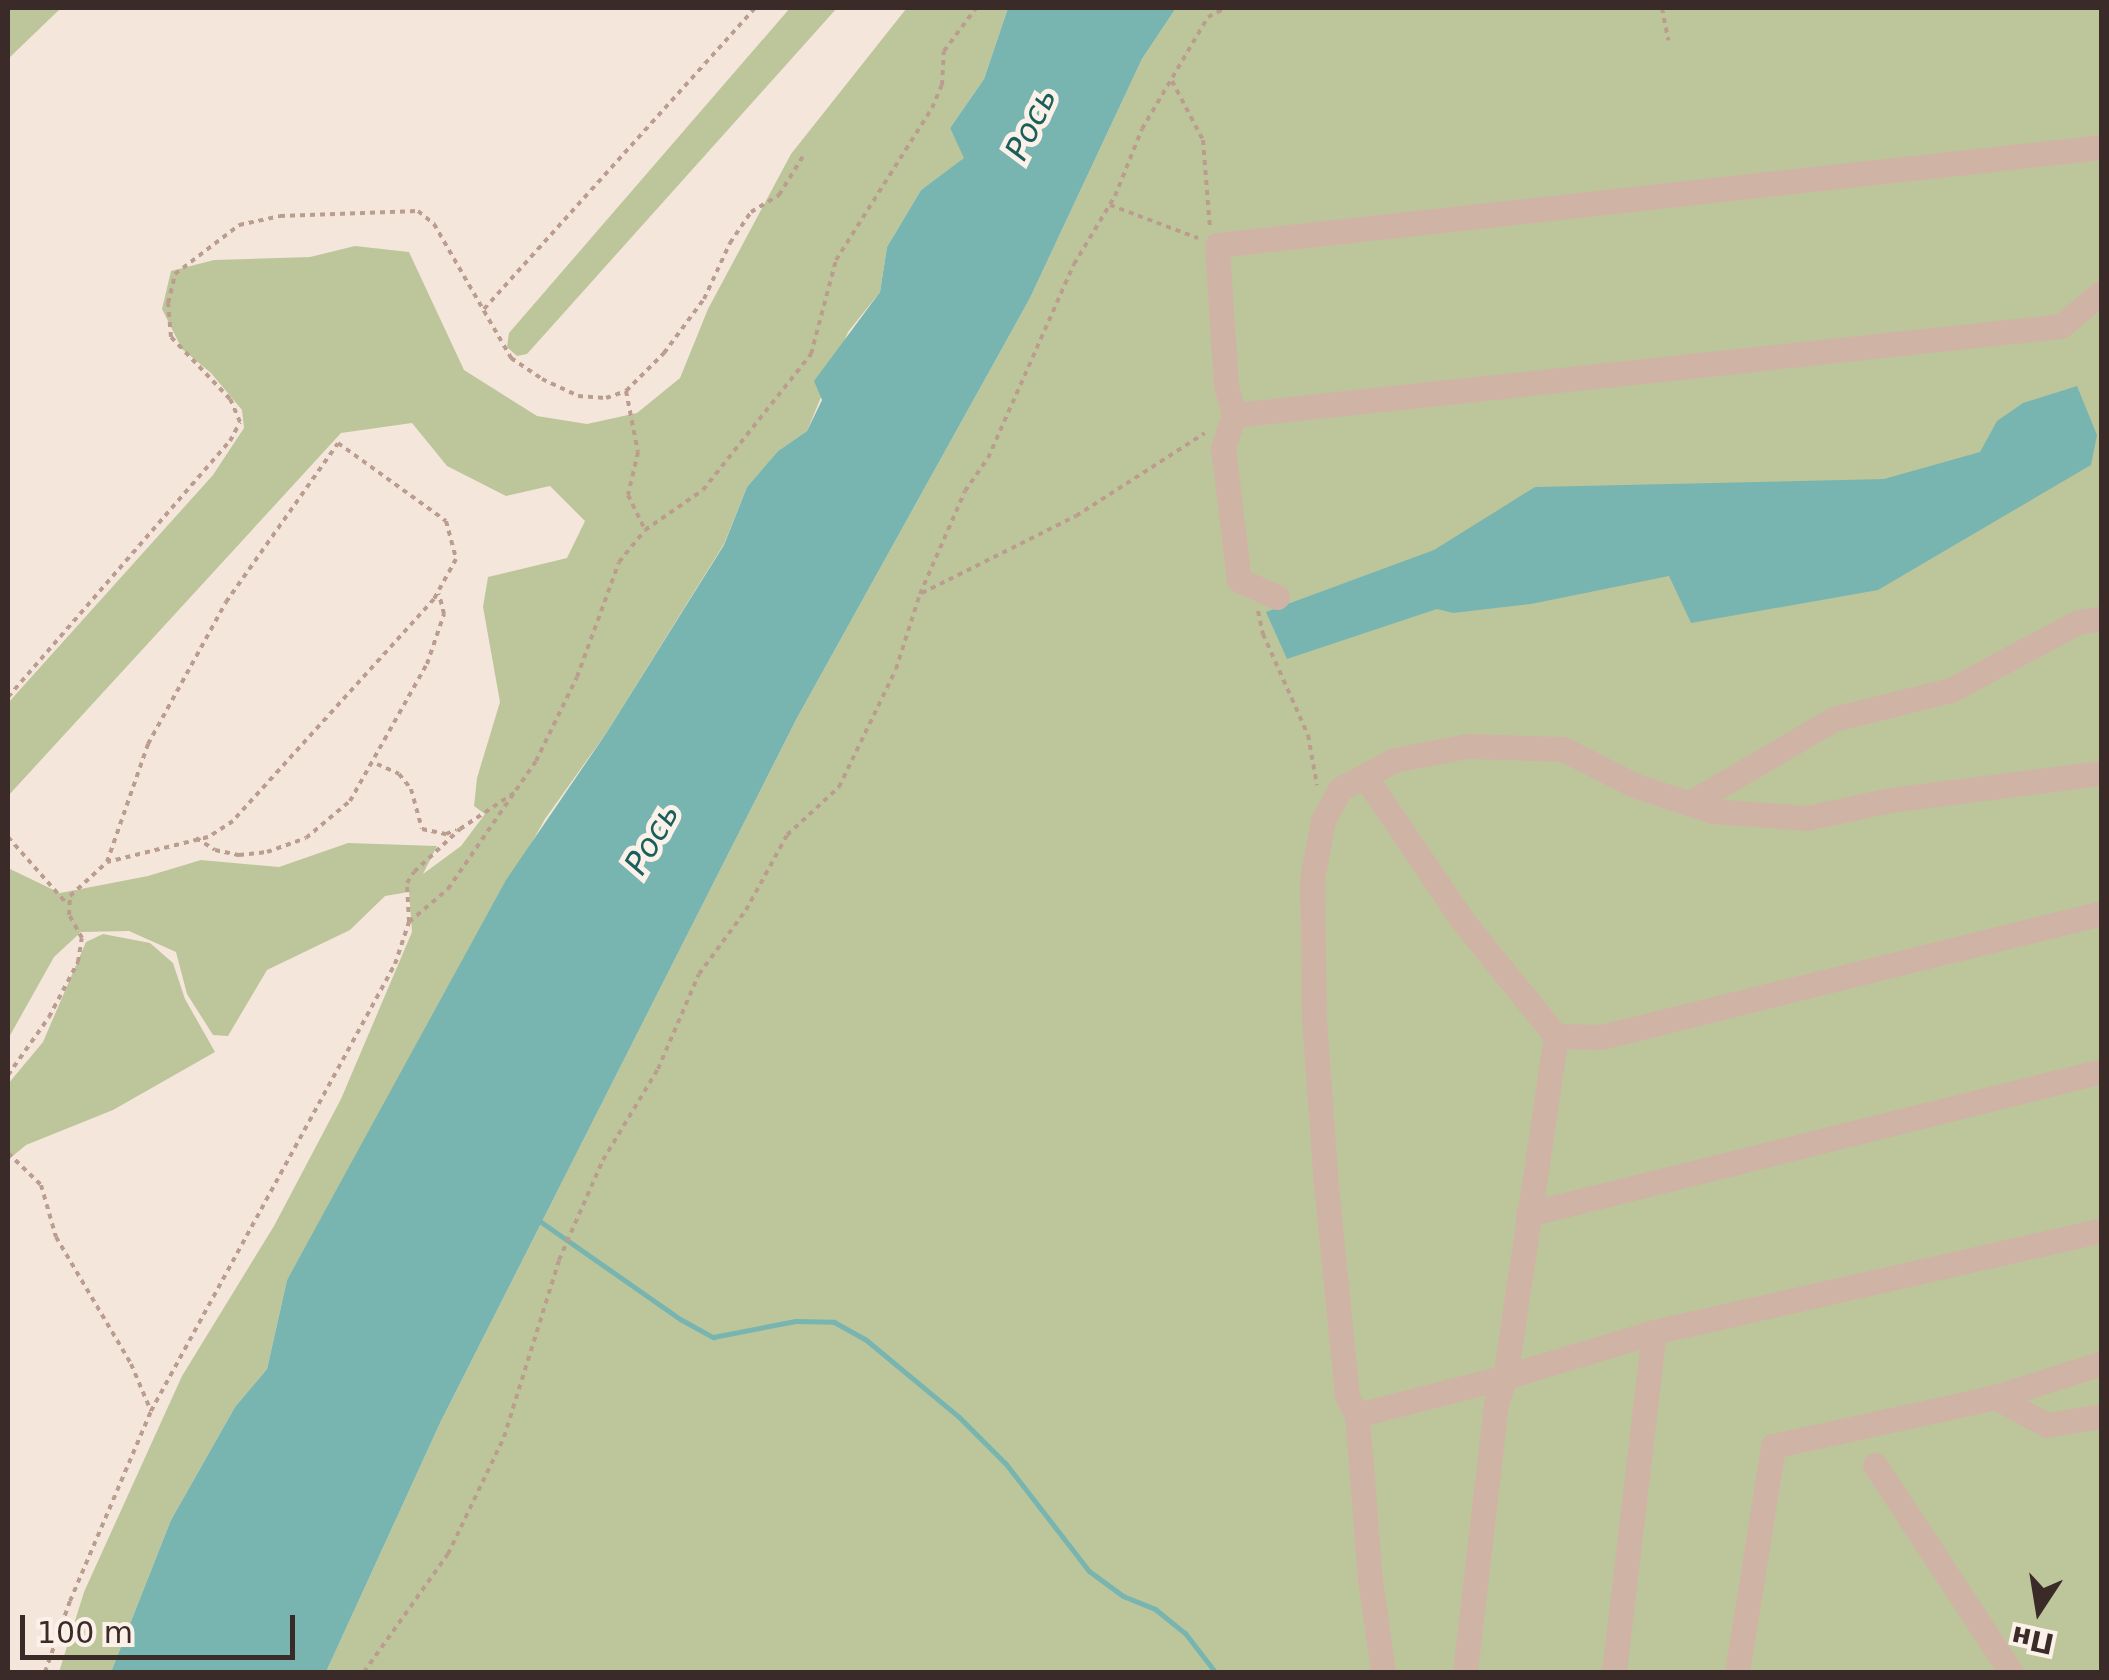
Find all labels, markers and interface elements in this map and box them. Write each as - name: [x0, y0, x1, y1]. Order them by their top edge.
- water label: Рось: [997, 82, 1065, 166]
- water label: Рось: [617, 797, 687, 881]
- north arrow: [1989, 1560, 2089, 1660]
- scale bar: [25, 1595, 300, 1657]
- text: 100 m: [37, 1615, 133, 1650]
- text: Пн: [2008, 1619, 2057, 1660]

